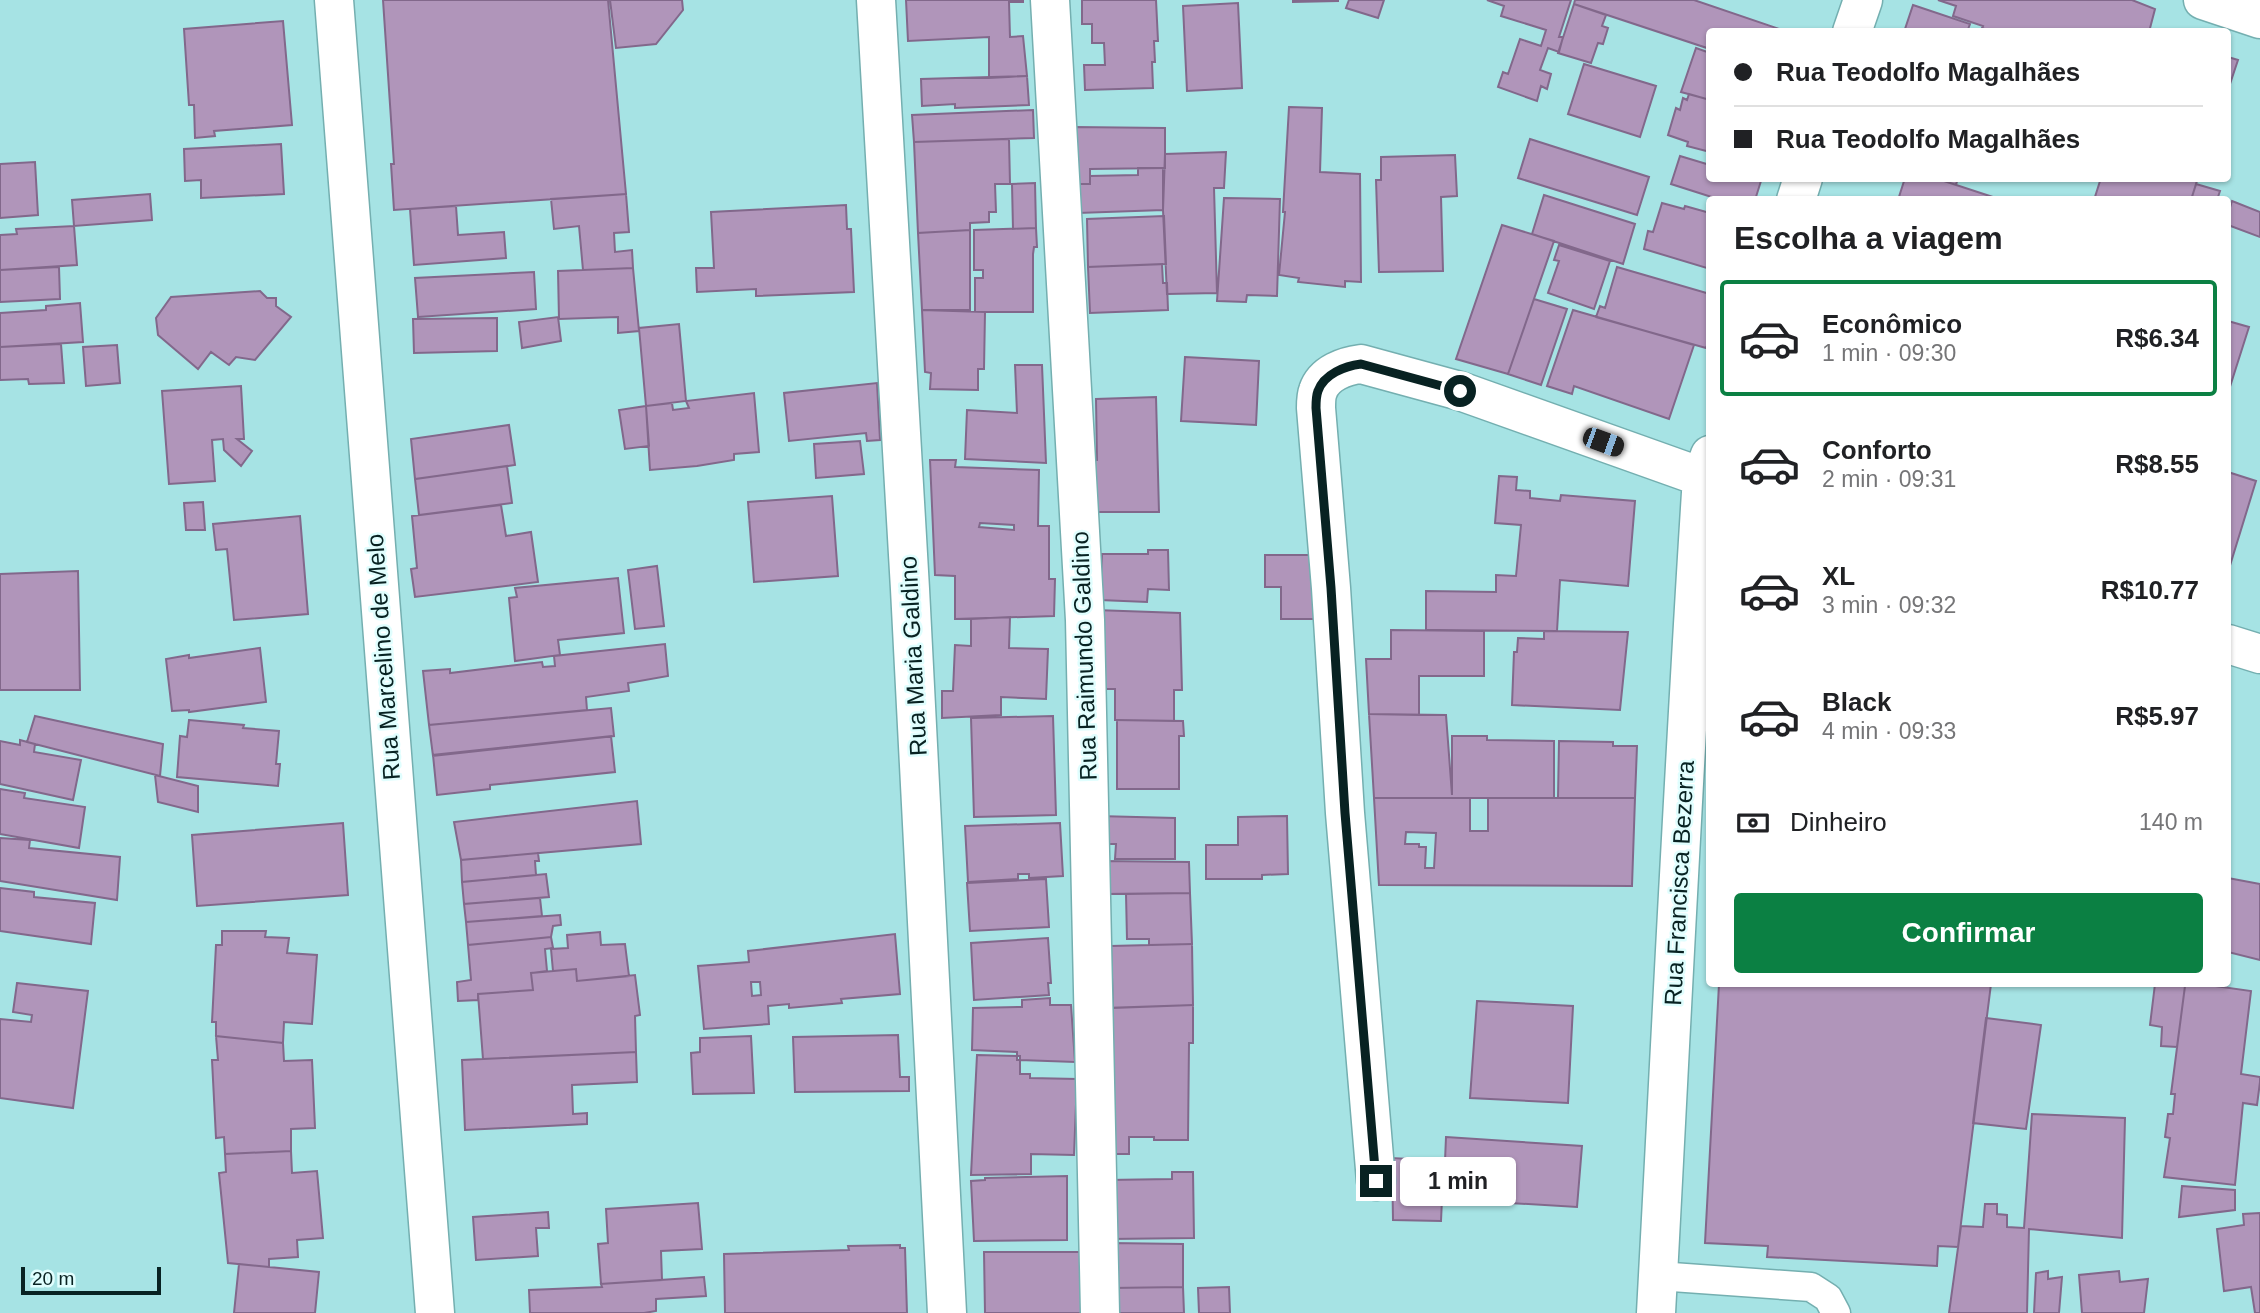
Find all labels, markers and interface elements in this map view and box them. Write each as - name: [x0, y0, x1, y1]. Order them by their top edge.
- text: Rua Teodolfo Magalhães: [1776, 57, 2080, 87]
- text: Rua Teodolfo Magalhães: [1776, 124, 2080, 154]
- text: Escolha a viagem: [1734, 220, 2003, 256]
- icon: car: [1738, 307, 1801, 370]
- text: Econômico: [1822, 309, 1962, 339]
- text: R$6.34: [2115, 323, 2199, 353]
- text: 1 min · 09:30: [1822, 340, 1956, 366]
- route start: [1444, 375, 1476, 407]
- car: [1580, 425, 1627, 459]
- icon: car: [1738, 433, 1801, 496]
- text: Conforto: [1822, 435, 1932, 465]
- text: R$8.55: [2115, 449, 2199, 479]
- text: 2 min · 09:31: [1822, 466, 1956, 492]
- street label: Rua Raimundo Galdino: [1066, 531, 1102, 781]
- street label: Rua Marcelino de Melo: [361, 533, 405, 781]
- street label: Rua Maria Galdino: [894, 555, 932, 757]
- icon: car: [1738, 559, 1801, 622]
- text: XL: [1822, 561, 1855, 591]
- text: R$10.77: [2101, 575, 2199, 605]
- text: 3 min · 09:32: [1822, 592, 1956, 618]
- icon: car: [1738, 685, 1801, 748]
- text: Black: [1822, 687, 1891, 717]
- text: R$5.97: [2115, 701, 2199, 731]
- text: 4 min · 09:33: [1822, 718, 1956, 744]
- street label: Rua Francisca Bezerra: [1659, 759, 1699, 1006]
- icon: cash: [1734, 804, 1772, 842]
- text: Dinheiro: [1790, 807, 1887, 837]
- text: 140 m: [2139, 809, 2203, 835]
- button: Confirmar: [1734, 893, 2203, 973]
- callout: 1 min: [1400, 1156, 1516, 1206]
- route end: [1360, 1165, 1392, 1197]
- text: 1 min: [1428, 1168, 1488, 1194]
- scale bar: [21, 1264, 161, 1296]
- text: 20 m: [32, 1268, 74, 1289]

